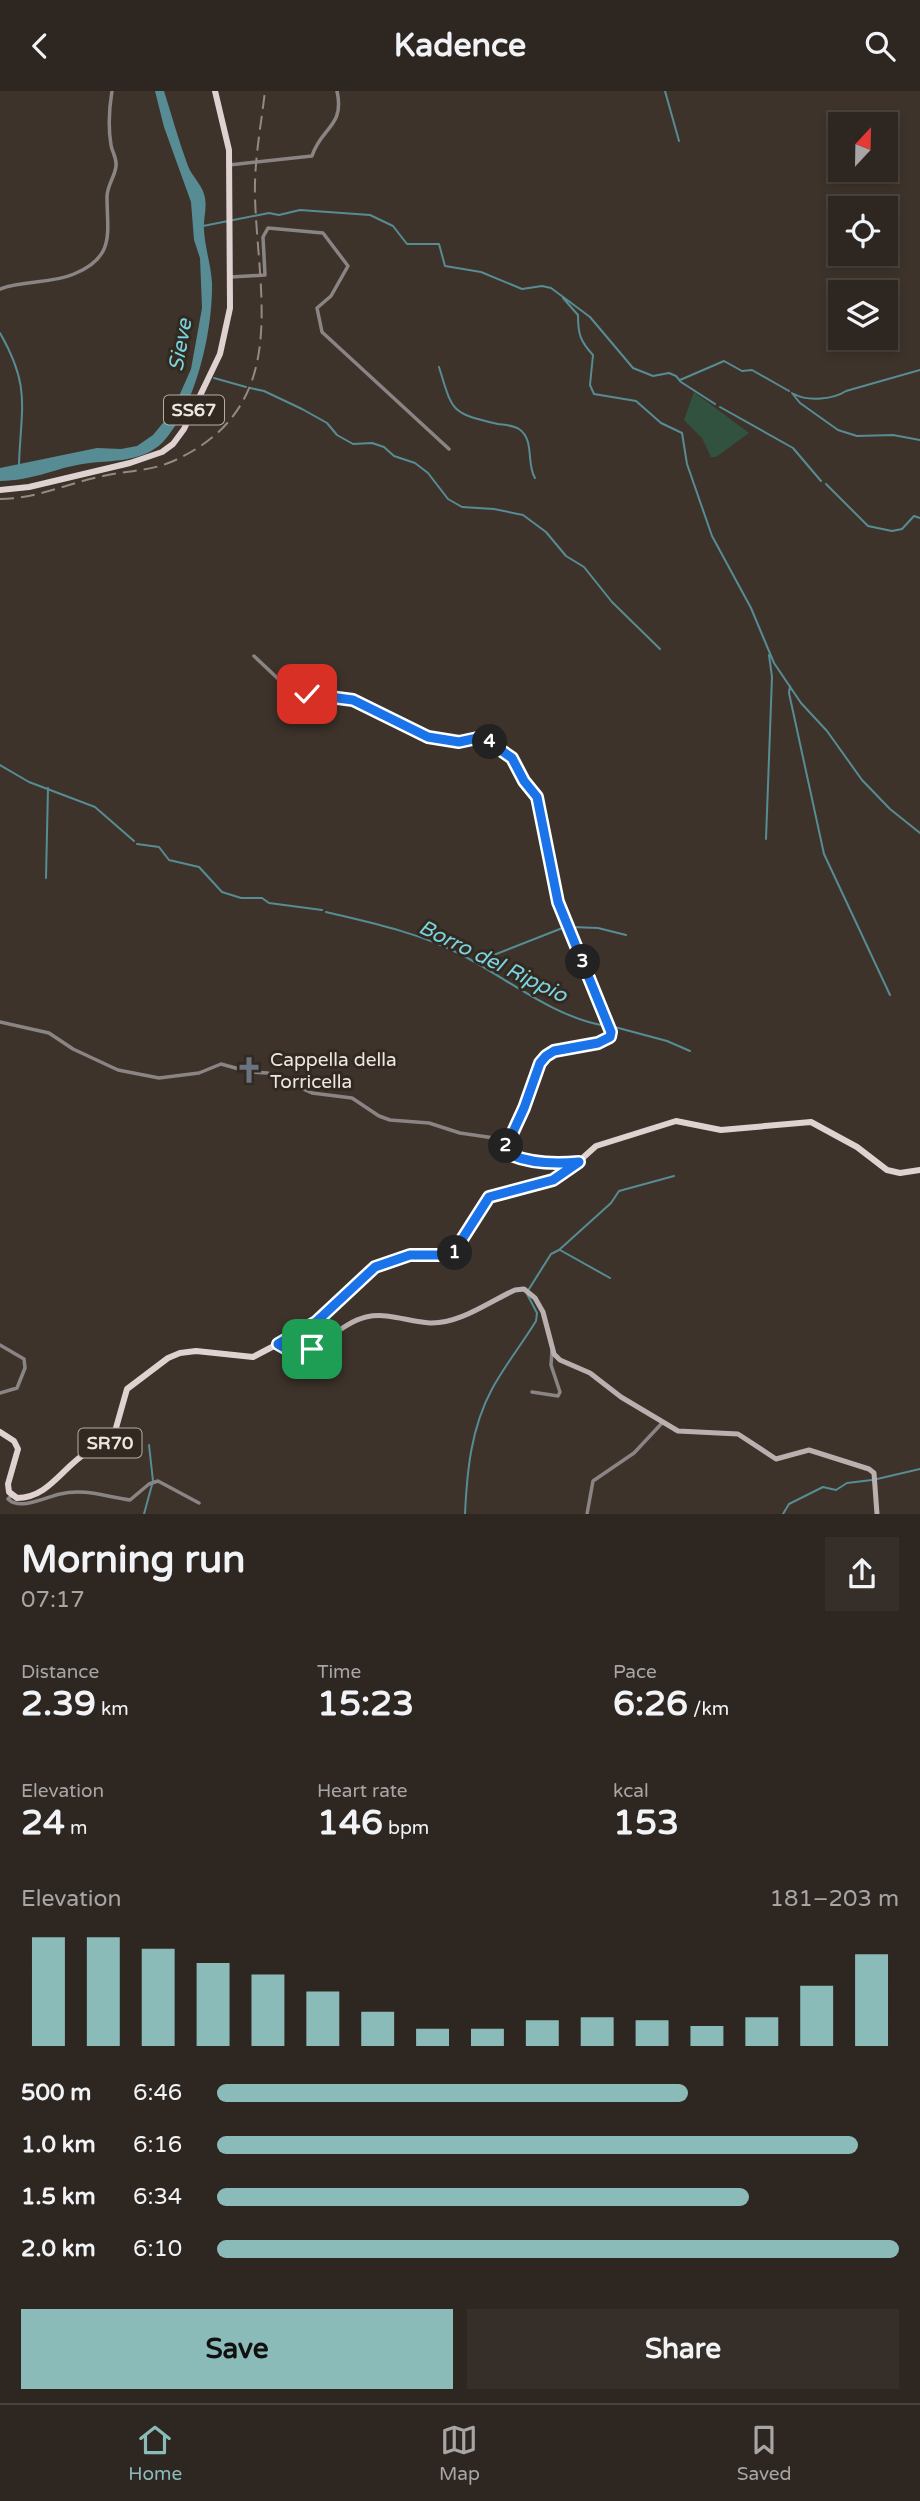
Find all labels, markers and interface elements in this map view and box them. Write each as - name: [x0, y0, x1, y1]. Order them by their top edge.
- icon: back: [21, 27, 59, 65]
- text: Kadence: [394, 27, 526, 65]
- icon: search: [861, 27, 899, 65]
- north arrow: [828, 112, 898, 182]
- map controls: [828, 112, 898, 350]
- button: locate: [828, 196, 898, 266]
- button: layers: [828, 280, 898, 350]
- water label: Sieve: [164, 316, 198, 373]
- road number: SS67: [164, 395, 224, 425]
- pin: [277, 664, 337, 724]
- icon: check: [288, 675, 326, 713]
- pin: 4: [472, 725, 508, 759]
- text: 4: [484, 730, 495, 752]
- water label: Borro del Rippio: [415, 915, 572, 1009]
- pin: 3: [566, 945, 600, 979]
- text: 3: [577, 950, 588, 972]
- place label: Cappella della Torricella: [270, 1049, 397, 1093]
- church icon: Cappella della Torricella: [234, 1055, 264, 1085]
- pin: 2: [489, 1129, 524, 1163]
- text: 2: [500, 1134, 511, 1156]
- pin: 1: [438, 1235, 472, 1271]
- text: 1: [449, 1241, 460, 1263]
- pin: [282, 1319, 342, 1379]
- icon: arrive: [293, 1330, 331, 1368]
- road number: SR70: [78, 1429, 142, 1457]
- text: Morning run: [21, 1537, 245, 1583]
- button: share: [825, 1537, 899, 1611]
- text: 07:17: [21, 1586, 85, 1614]
- text: Distance: [21, 1661, 99, 1683]
- text: Time: [317, 1661, 361, 1683]
- text: Pace: [613, 1661, 657, 1683]
- text: 2.39: [21, 1683, 96, 1725]
- text: 15:23: [317, 1683, 414, 1725]
- text: 6:26: [613, 1683, 688, 1725]
- text: km: [96, 1698, 129, 1720]
- text: /km: [688, 1698, 729, 1720]
- text: Elevation: [21, 1780, 104, 1802]
- text: Heart rate: [317, 1780, 408, 1802]
- text: kcal: [613, 1780, 649, 1802]
- text: 24: [21, 1802, 65, 1844]
- text: 146: [317, 1802, 383, 1844]
- text: 153: [613, 1802, 679, 1844]
- text: m: [65, 1817, 87, 1839]
- text: bpm: [383, 1817, 429, 1839]
- text: Elevation: [21, 1885, 122, 1913]
- text: 181–203 m: [770, 1885, 899, 1913]
- text: 500 m: [21, 2079, 91, 2107]
- text: 6:46: [133, 2079, 182, 2107]
- text: 1.0 km: [21, 2131, 96, 2159]
- text: 6:16: [133, 2131, 182, 2159]
- text: 1.5 km: [21, 2183, 96, 2211]
- text: 6:34: [133, 2183, 182, 2211]
- text: 2.0 km: [21, 2235, 96, 2263]
- text: 6:10: [133, 2235, 182, 2263]
- button: Save: [21, 2309, 453, 2389]
- button: Share: [467, 2309, 899, 2389]
- tab: Home: [128, 2421, 182, 2485]
- tab: Map: [439, 2421, 480, 2485]
- tab: Saved: [737, 2421, 792, 2485]

